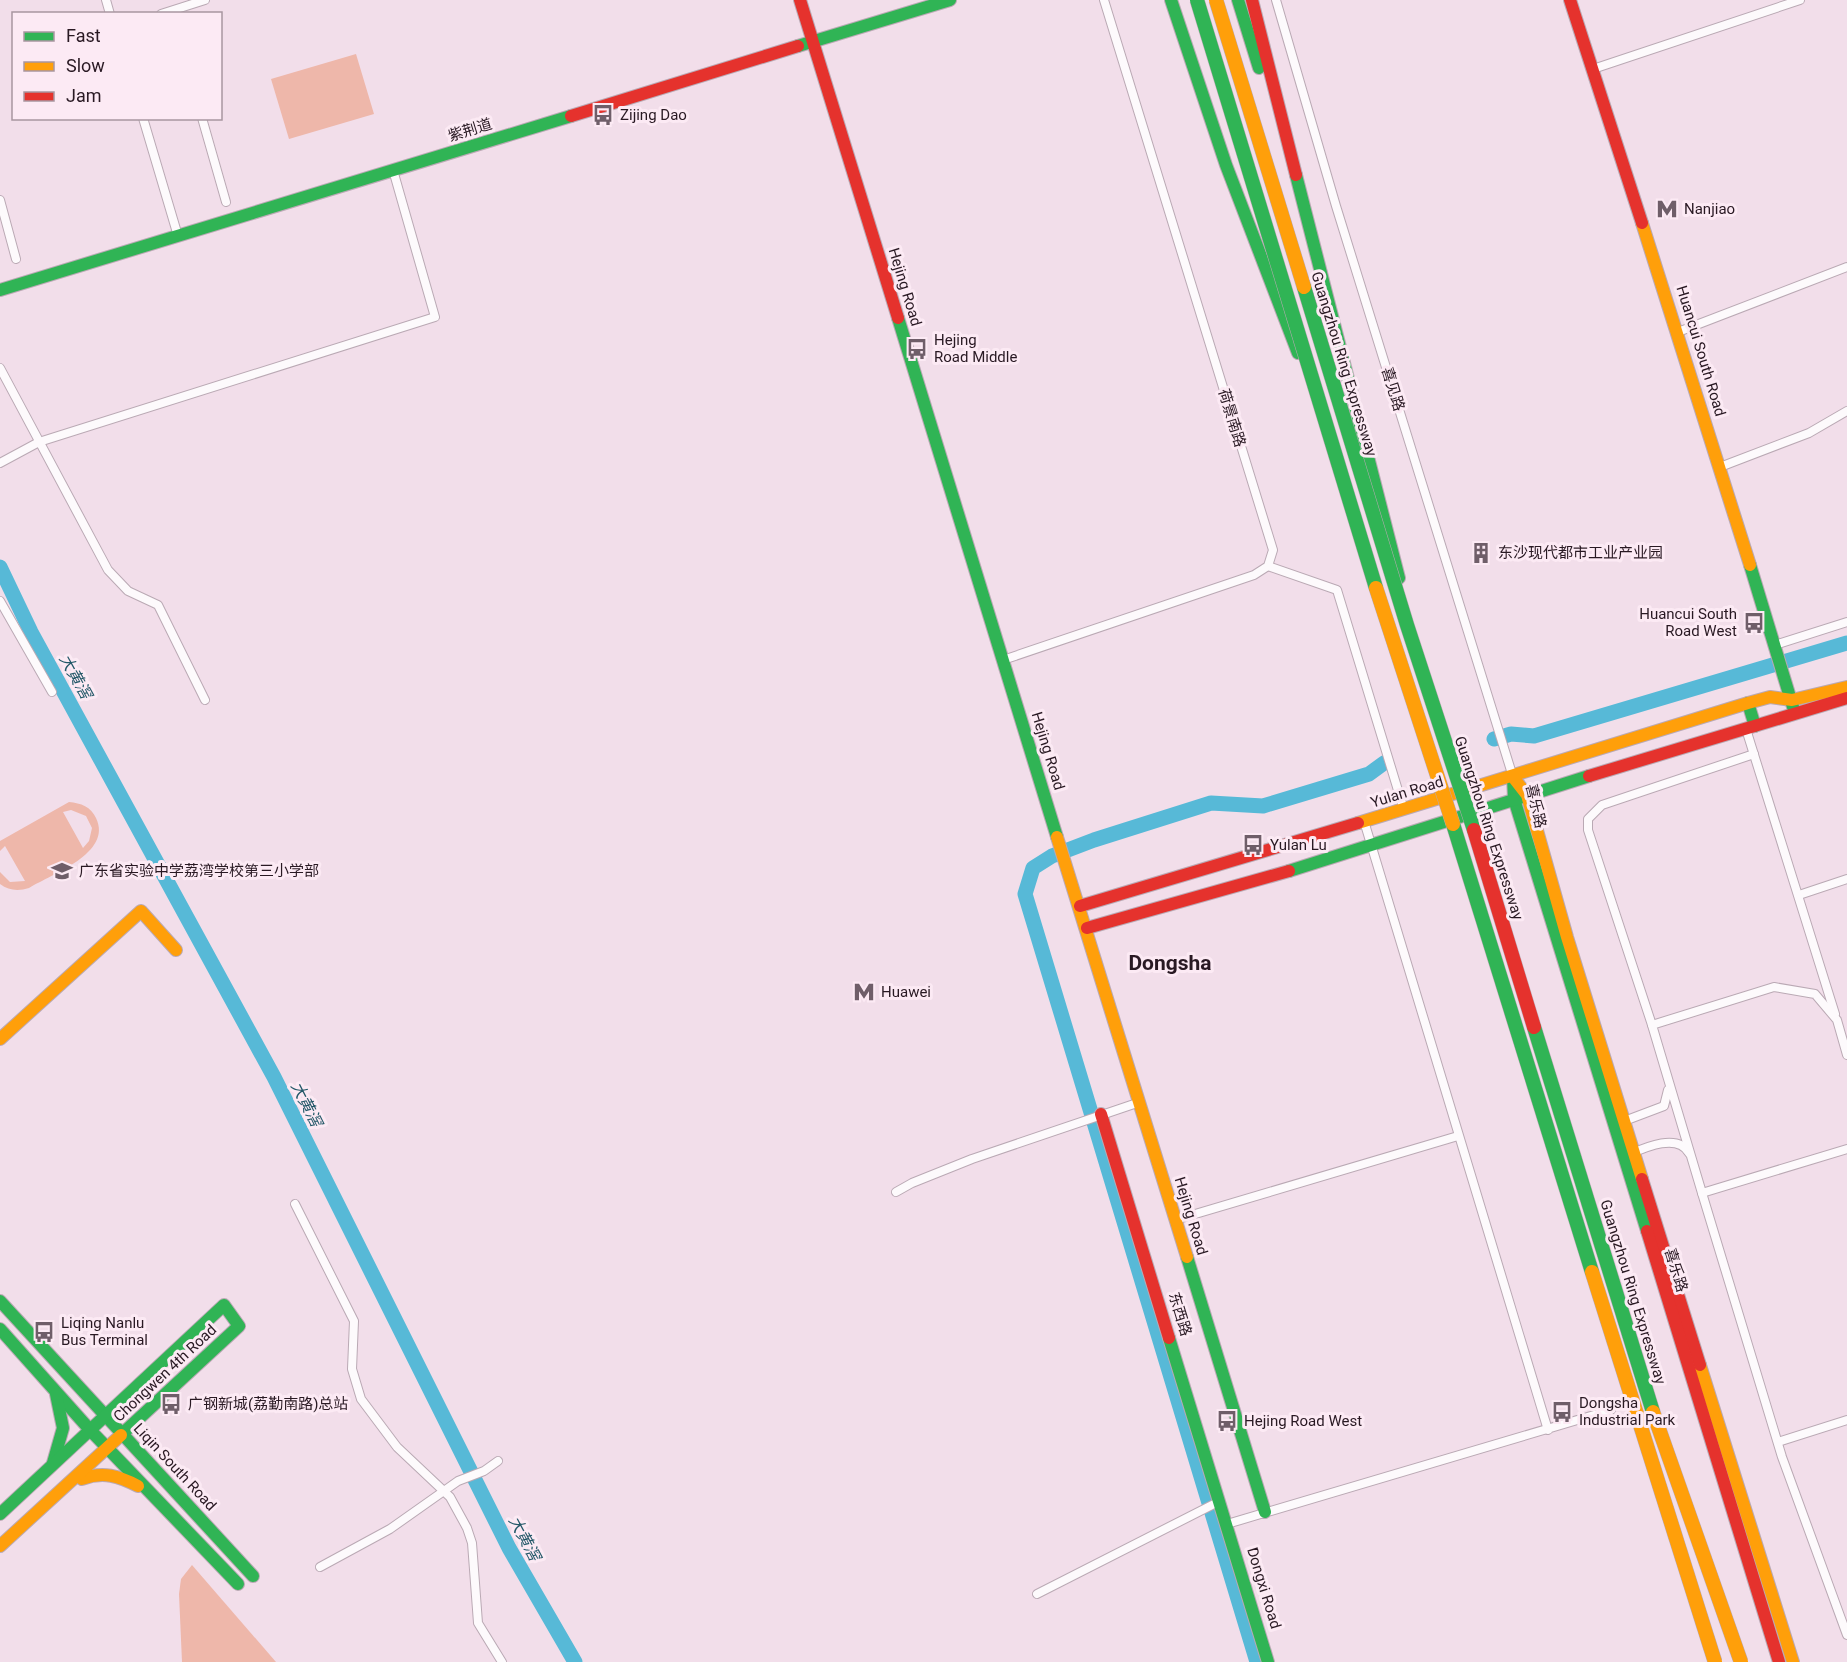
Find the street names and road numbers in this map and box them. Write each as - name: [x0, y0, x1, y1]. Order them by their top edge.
- street label: 紫荆道: [446, 115, 494, 145]
- street label: Hejing Road: [885, 246, 925, 328]
- street label: Guangzhou Ring Expressway: [1307, 270, 1381, 458]
- street label: Huancui South Road: [1673, 283, 1729, 419]
- street label: 喜见路: [1378, 365, 1408, 413]
- street label: 荷景南路: [1215, 387, 1249, 449]
- street label: Hejing Road: [1028, 710, 1068, 792]
- street label: Guangzhou Ring Expressway: [1451, 734, 1527, 922]
- street label: Yulan Road: [1368, 772, 1446, 812]
- street label: 喜乐路: [1522, 782, 1550, 830]
- street label: Hejing Road: [1171, 1175, 1211, 1257]
- street label: Guangzhou Ring Expressway: [1596, 1198, 1670, 1386]
- street label: 喜乐路: [1661, 1246, 1691, 1294]
- street label: 东西路: [1165, 1290, 1195, 1338]
- street label: Chongwen 4th Road: [110, 1321, 220, 1425]
- street label: Liqin South Road: [130, 1420, 220, 1514]
- street label: Dongxi Road: [1243, 1545, 1285, 1631]

